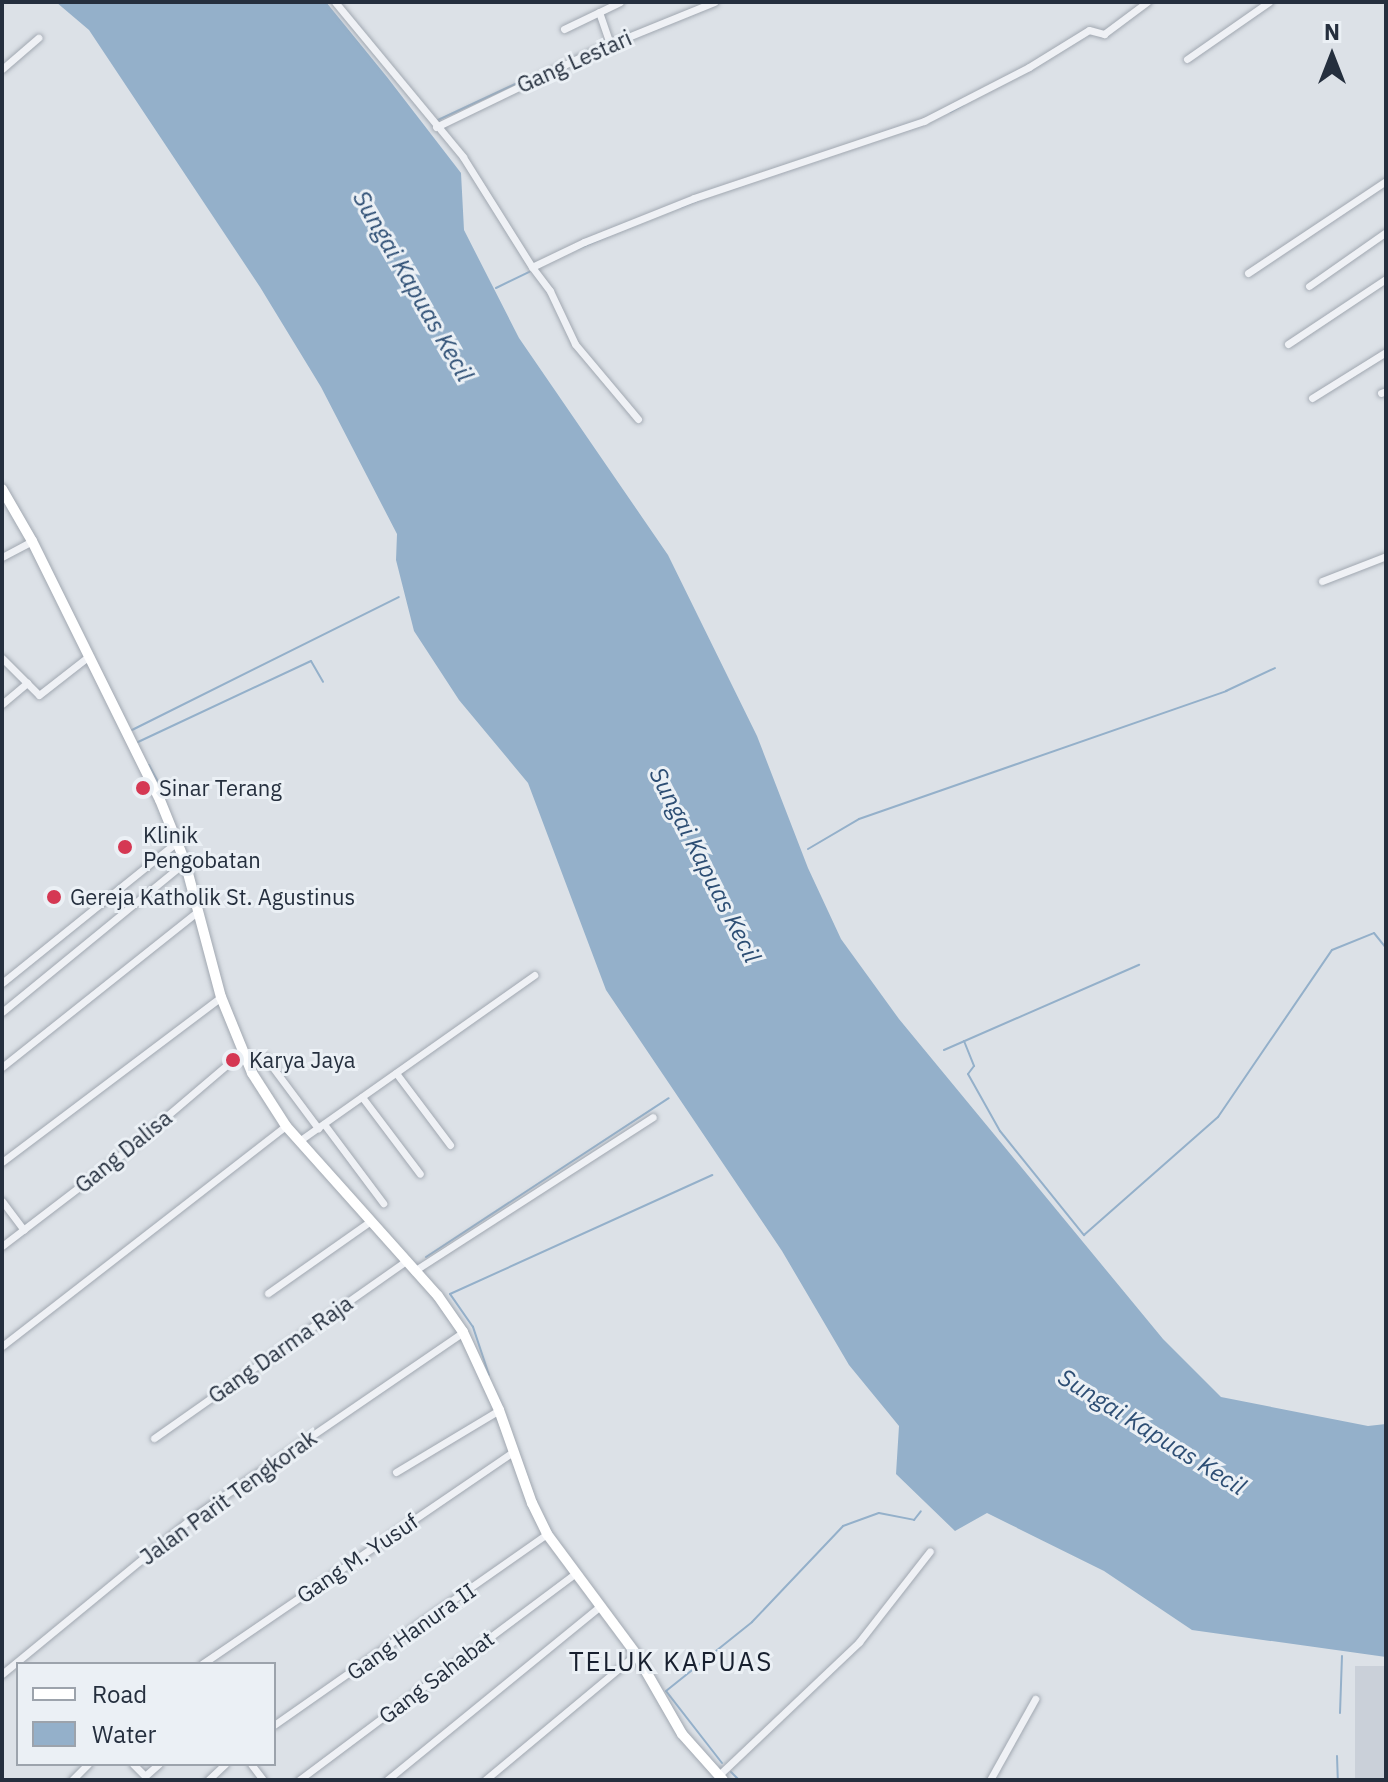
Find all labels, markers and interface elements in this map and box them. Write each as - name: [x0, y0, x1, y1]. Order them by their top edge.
- north arrow: [1292, 16, 1372, 96]
- text: N: [1324, 17, 1340, 46]
- street label: Gang Lestari: [513, 24, 635, 98]
- water label: Sungai Kapuas Kecil: [347, 185, 479, 387]
- water label: Sungai Kapuas Kecil: [643, 762, 767, 968]
- place label: Sinar Terang: [159, 775, 282, 801]
- marker: Sinar Terang: [134, 779, 152, 797]
- place label: Klinik Pengobatan: [143, 821, 261, 872]
- marker: Klinik Pengobatan: [114, 836, 136, 858]
- place label: Gereja Katholik St. Agustinus: [70, 884, 355, 910]
- marker: Gereja Katholik St. Agustinus: [45, 888, 63, 906]
- place label: Karya Jaya: [249, 1047, 356, 1073]
- marker: Karya Jaya: [224, 1051, 242, 1069]
- street label: Gang Dalisa: [69, 1104, 177, 1198]
- street label: Gang Darma Raja: [203, 1289, 357, 1409]
- water label: Sungai Kapuas Kecil: [1053, 1363, 1251, 1501]
- street label: Jalan Parit Tengkorak: [135, 1424, 321, 1570]
- street label: Gang M. Yusuf: [291, 1508, 423, 1608]
- street label: Gang Hanura II: [342, 1577, 480, 1685]
- street label: Gang Sahabat: [373, 1625, 499, 1729]
- district label: TELUK KAPUAS: [569, 1646, 773, 1678]
- legend: [16, 1662, 276, 1766]
- text: Road: [92, 1678, 147, 1710]
- text: Water: [92, 1718, 156, 1750]

